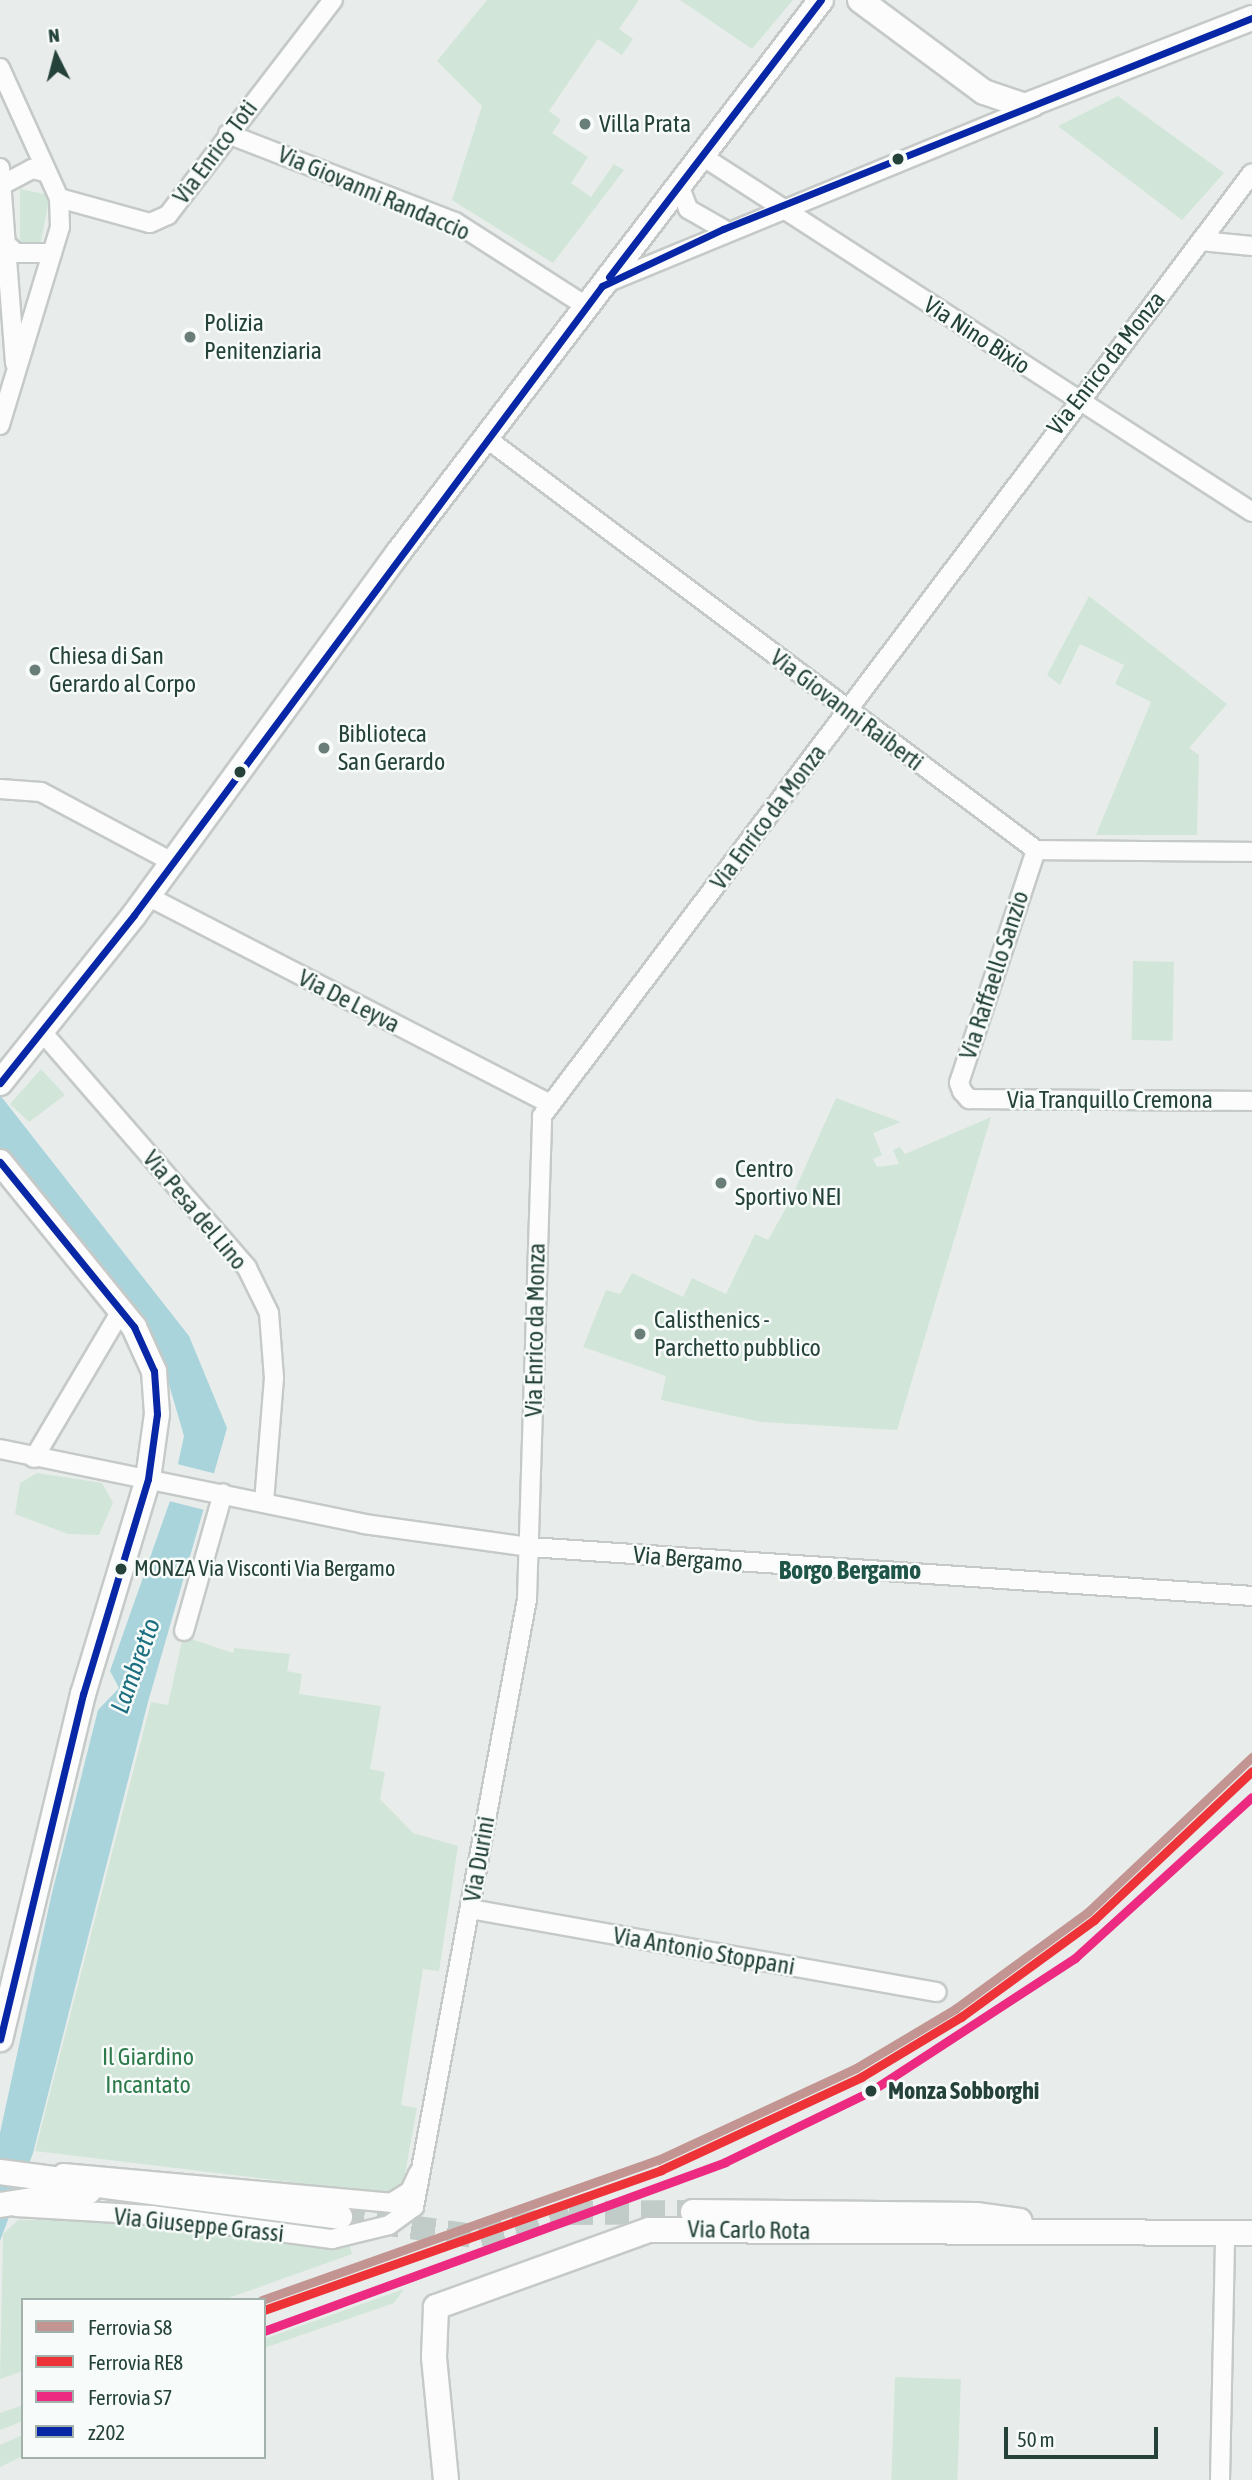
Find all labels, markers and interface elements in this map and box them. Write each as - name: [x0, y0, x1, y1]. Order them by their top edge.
- north arrow: [21, 21, 91, 91]
- text: N: [47, 24, 61, 47]
- street label: Via Enrico Toti: [167, 94, 263, 210]
- place label: Villa Prata: [599, 110, 691, 138]
- marker: Villa Prata: [577, 116, 593, 132]
- street label: Via Giovanni Randaccio: [274, 140, 474, 246]
- unlabelled marker: [891, 152, 905, 166]
- street label: Via Enrico da Monza: [1041, 285, 1171, 441]
- street label: Via Nino Bixio: [918, 290, 1036, 380]
- place label: Polizia Penitenziaria: [204, 309, 322, 365]
- marker: Polizia Penitenziaria: [182, 329, 198, 345]
- place label: Chiesa di San Gerardo al Corpo: [49, 642, 196, 698]
- street label: Via Giovanni Raiberti: [765, 643, 929, 777]
- marker: Chiesa di San Gerardo al Corpo: [27, 662, 43, 678]
- place label: Biblioteca San Gerardo: [338, 720, 445, 776]
- street label: Via Enrico da Monza: [704, 739, 832, 895]
- marker: Biblioteca San Gerardo: [316, 740, 332, 756]
- unlabelled marker: [233, 765, 247, 779]
- street label: Via Raffaello Sanzio: [953, 887, 1035, 1063]
- street label: Via De Leyva: [293, 963, 405, 1039]
- street label: Via Tranquillo Cremona: [1007, 1086, 1213, 1114]
- street label: Via Pesa del Lino: [137, 1145, 253, 1275]
- place label: Centro Sportivo NEI: [735, 1155, 842, 1211]
- marker: Centro Sportivo NEI: [713, 1175, 729, 1191]
- street label: Via Enrico da Monza: [519, 1243, 551, 1417]
- place label: Calisthenics - Parchetto pubblico: [654, 1306, 821, 1362]
- marker: Calisthenics - Parchetto pubblico: [632, 1326, 648, 1342]
- street label: Via Bergamo: [632, 1540, 744, 1578]
- district label: Borgo Bergamo: [779, 1555, 921, 1587]
- place label: MONZA Via Visconti Via Bergamo: [134, 1556, 395, 1582]
- marker: MONZA Via Visconti Via Bergamo: [114, 1562, 128, 1576]
- water label: Lambretto: [104, 1614, 168, 1718]
- street label: Via Durini: [457, 1814, 501, 1904]
- street label: Via Antonio Stoppani: [611, 1921, 797, 1981]
- park label: Il Giardino Incantato: [102, 2043, 194, 2099]
- place label: Monza Sobborghi: [888, 2077, 1039, 2105]
- marker: Monza Sobborghi: [860, 2080, 882, 2102]
- street label: Via Giuseppe Grassi: [113, 2202, 285, 2248]
- street label: Via Carlo Rota: [687, 2215, 811, 2245]
- legend: [21, 2298, 266, 2459]
- text: Ferrovia S8: [88, 2315, 172, 2339]
- text: Ferrovia RE8: [88, 2350, 183, 2374]
- text: Ferrovia S7: [88, 2385, 172, 2409]
- scale bar: [1007, 2414, 1161, 2458]
- text: z202: [88, 2420, 125, 2444]
- text: 50 m: [1017, 2427, 1055, 2451]

